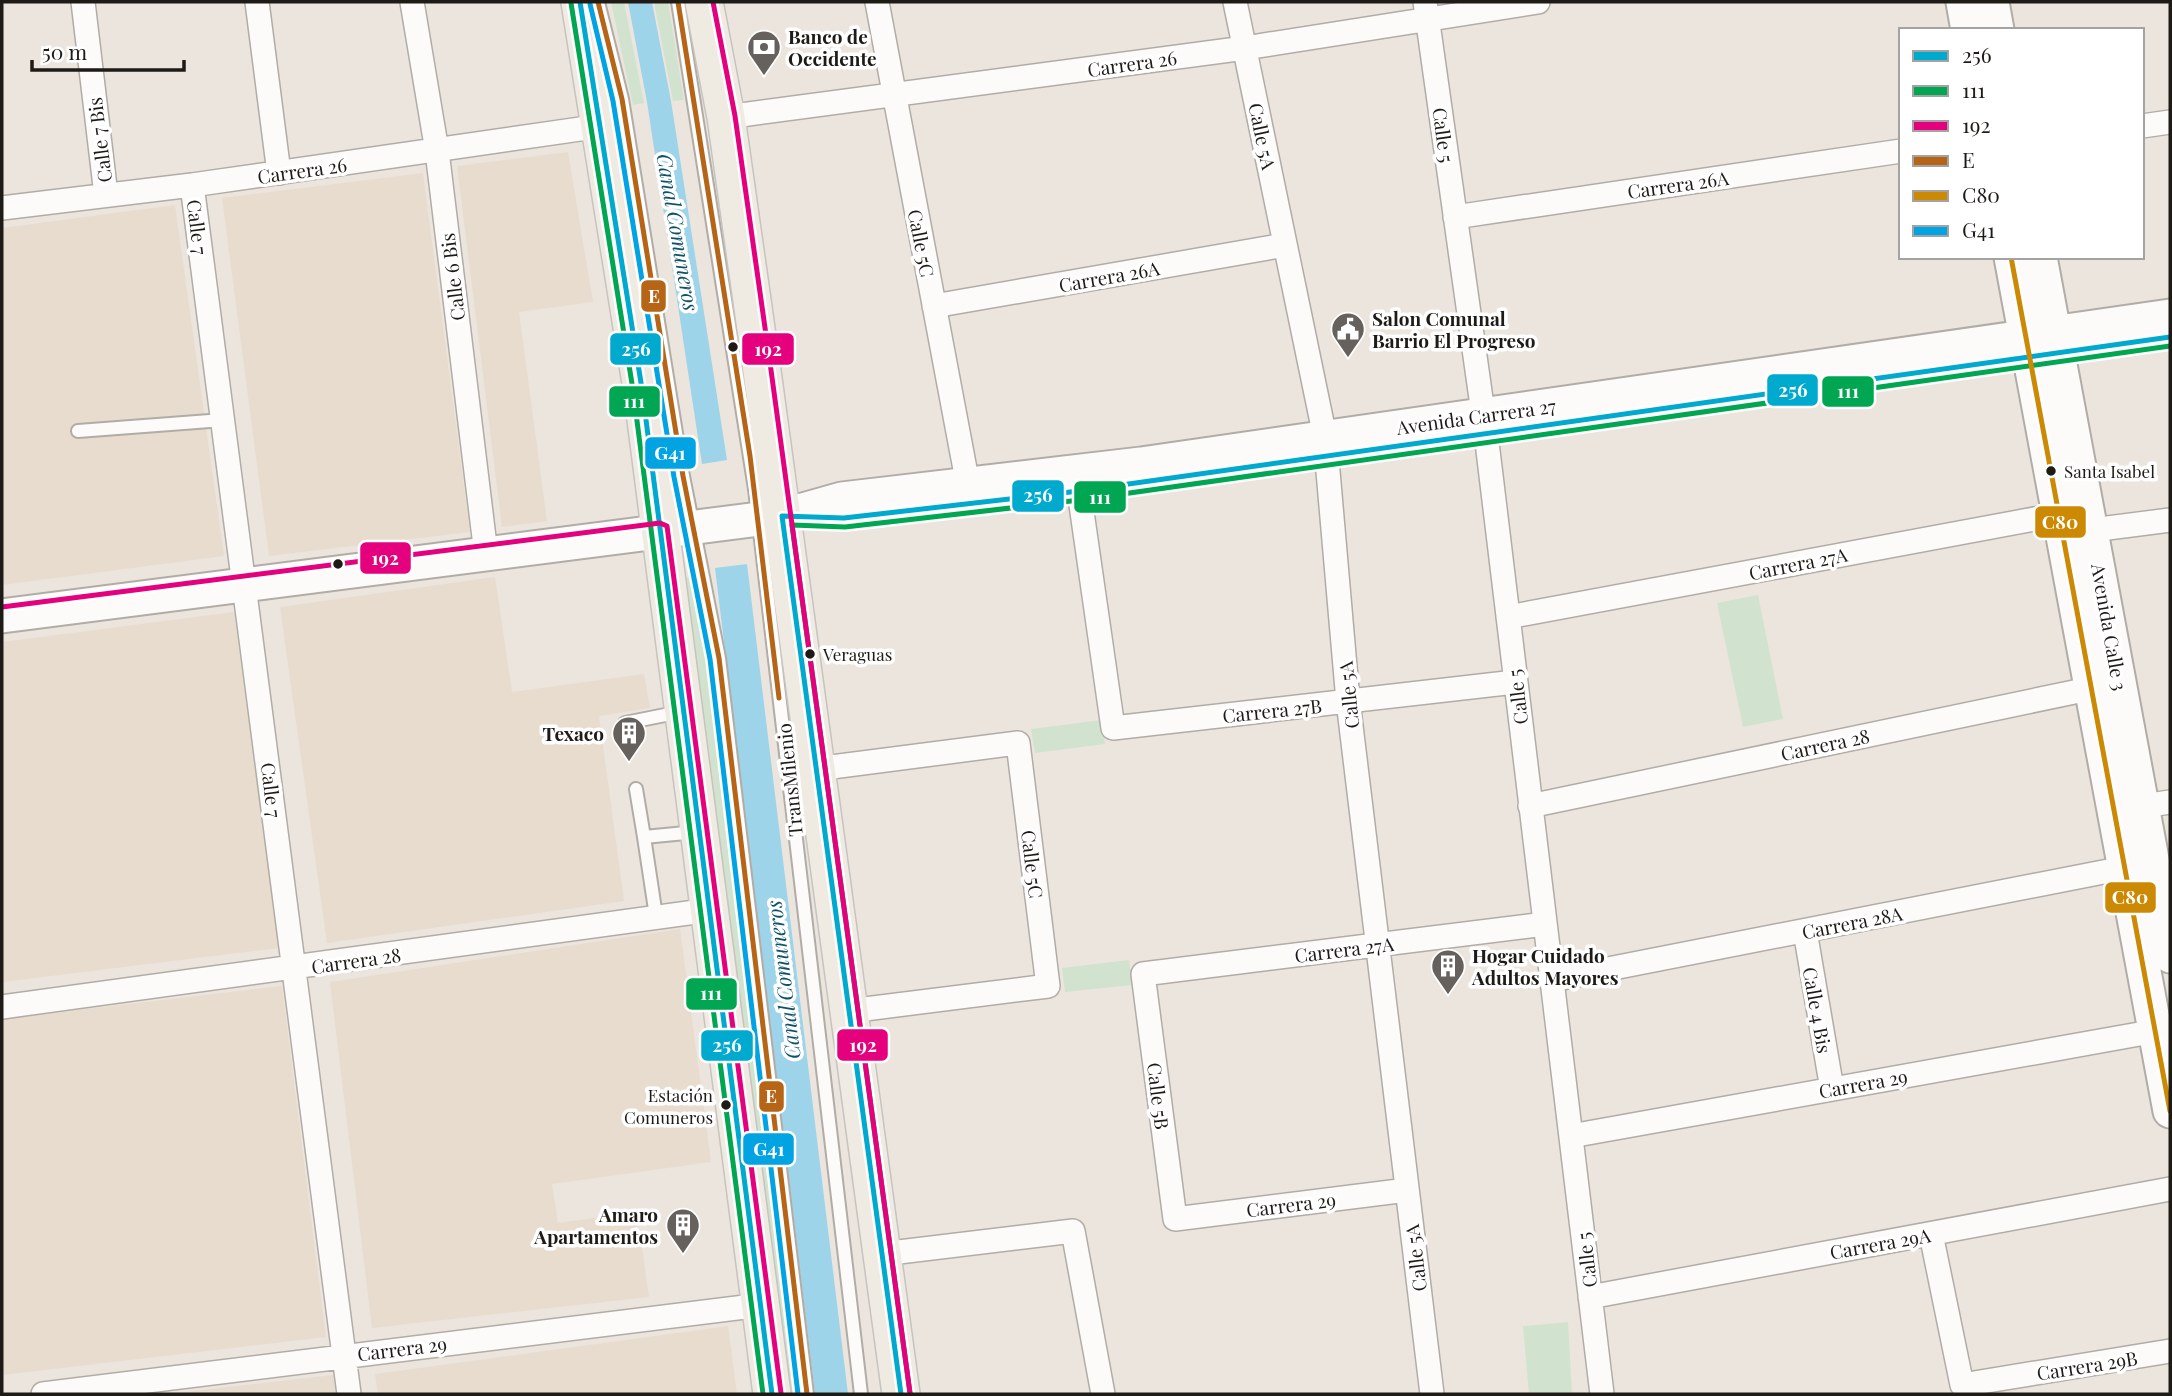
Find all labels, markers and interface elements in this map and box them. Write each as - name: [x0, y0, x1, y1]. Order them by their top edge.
- place label: Banco de Occidente: [788, 23, 877, 71]
- scale bar: [32, 28, 184, 72]
- bank icon: Banco de Occidente: [745, 28, 783, 77]
- legend: [1899, 28, 2144, 259]
- text: 50 m: [42, 37, 88, 65]
- text: 256: [1962, 40, 1992, 68]
- street label: Carrera 26: [1086, 44, 1179, 82]
- text: 111: [1962, 75, 1986, 103]
- street label: Calle 7 Bis: [81, 96, 117, 184]
- street label: Calle 5A: [1243, 100, 1283, 173]
- street label: Calle 5: [1427, 106, 1461, 164]
- text: 192: [1962, 110, 1991, 138]
- text: E: [1962, 145, 1975, 173]
- street label: Carrera 26: [256, 151, 349, 189]
- water label: Canal Comuneros: [651, 151, 707, 313]
- street label: Carrera 26A: [1626, 164, 1731, 204]
- text: C80: [1962, 180, 2000, 208]
- street label: Calle 7: [182, 198, 214, 256]
- street label: Calle 5C: [903, 207, 941, 279]
- text: G41: [1962, 215, 1995, 243]
- street label: Calle 6 Bis: [434, 232, 470, 322]
- street label: Carrera 26A: [1057, 254, 1162, 298]
- line badge: E: [640, 279, 667, 313]
- text: E: [648, 282, 660, 308]
- place label: Salon Comunal Barrio El Progreso: [1372, 305, 1536, 353]
- public building icon: Salon Comunal Barrio El Progreso: [1329, 310, 1367, 359]
- line badge: 256: [609, 332, 662, 366]
- line badge: 192: [741, 332, 795, 366]
- text: 256: [621, 335, 651, 361]
- text: 192: [754, 335, 782, 361]
- unlabelled marker: [726, 340, 740, 354]
- line badge: 256: [1766, 373, 1819, 407]
- line badge: 111: [1821, 375, 1875, 408]
- text: 256: [1778, 376, 1808, 402]
- text: 111: [1837, 377, 1859, 403]
- line badge: 111: [608, 385, 661, 418]
- text: 111: [623, 387, 645, 413]
- street label: Avenida Carrera 27: [1394, 392, 1558, 440]
- line badge: G41: [644, 436, 697, 470]
- text: G41: [654, 439, 686, 465]
- place label: Santa Isabel: [2064, 460, 2155, 482]
- marker: Santa Isabel: [2044, 464, 2058, 478]
- line badge: 256: [1011, 479, 1065, 513]
- line badge: 111: [1073, 480, 1127, 514]
- text: 256: [1023, 481, 1053, 507]
- text: 111: [1089, 483, 1111, 509]
- line badge: C80: [2034, 505, 2087, 539]
- text: C80: [2042, 508, 2078, 534]
- line badge: 192: [359, 541, 412, 575]
- street label: Carrera 27A: [1746, 541, 1851, 585]
- text: 192: [371, 544, 399, 570]
- unlabelled marker: [331, 557, 345, 571]
- street label: Avenida Calle 3: [2086, 560, 2134, 693]
- place label: Veraguas: [822, 643, 892, 665]
- marker: Veraguas: [803, 647, 817, 661]
- street label: Calle 5A: [1331, 659, 1364, 730]
- street label: Calle 5: [1501, 668, 1533, 726]
- street label: Carrera 27B: [1221, 692, 1323, 728]
- building icon: Texaco: [610, 714, 648, 763]
- place label: Texaco: [543, 720, 604, 746]
- street label: TransMilenio: [770, 722, 808, 838]
- street label: Carrera 28: [1778, 722, 1872, 766]
- street label: Calle 7: [256, 761, 288, 819]
- street label: Calle 5C: [1016, 828, 1050, 900]
- line badge: C80: [2104, 881, 2157, 914]
- text: C80: [2112, 883, 2148, 909]
- water label: Canal Comuneros: [758, 899, 806, 1061]
- street label: Carrera 28A: [1799, 899, 1906, 944]
- street label: Carrera 27A: [1293, 930, 1396, 968]
- street label: Carrera 28: [310, 941, 402, 979]
- place label: Hogar Cuidado Adultos Mayores: [1471, 942, 1619, 990]
- building icon: Hogar Cuidado Adultos Mayores: [1429, 947, 1467, 996]
- street label: Calle 4 Bis: [1798, 965, 1838, 1055]
- line badge: 111: [685, 977, 738, 1011]
- text: 111: [700, 979, 722, 1005]
- line badge: 192: [836, 1028, 889, 1062]
- line badge: 256: [700, 1029, 754, 1062]
- text: 256: [712, 1031, 742, 1057]
- text: 192: [849, 1031, 877, 1057]
- street label: Calle 5B: [1142, 1061, 1176, 1131]
- street label: Carrera 29: [1816, 1062, 1910, 1104]
- line badge: E: [758, 1080, 785, 1113]
- text: E: [765, 1082, 777, 1108]
- place label: Estación Comuneros: [624, 1084, 713, 1128]
- marker: Estación Comuneros: [719, 1098, 733, 1112]
- line badge: G41: [742, 1132, 795, 1166]
- text: G41: [753, 1135, 785, 1161]
- street label: Carrera 29: [1245, 1186, 1337, 1222]
- place label: Amaro Apartamentos: [533, 1201, 658, 1249]
- building icon: Amaro Apartamentos: [664, 1206, 702, 1255]
- street label: Carrera 29A: [1828, 1221, 1933, 1265]
- street label: Calle 5A: [1398, 1222, 1432, 1293]
- street label: Calle 5: [1570, 1231, 1602, 1289]
- street label: Carrera 29: [356, 1330, 448, 1366]
- street label: Carrera 29B: [2035, 1344, 2139, 1386]

